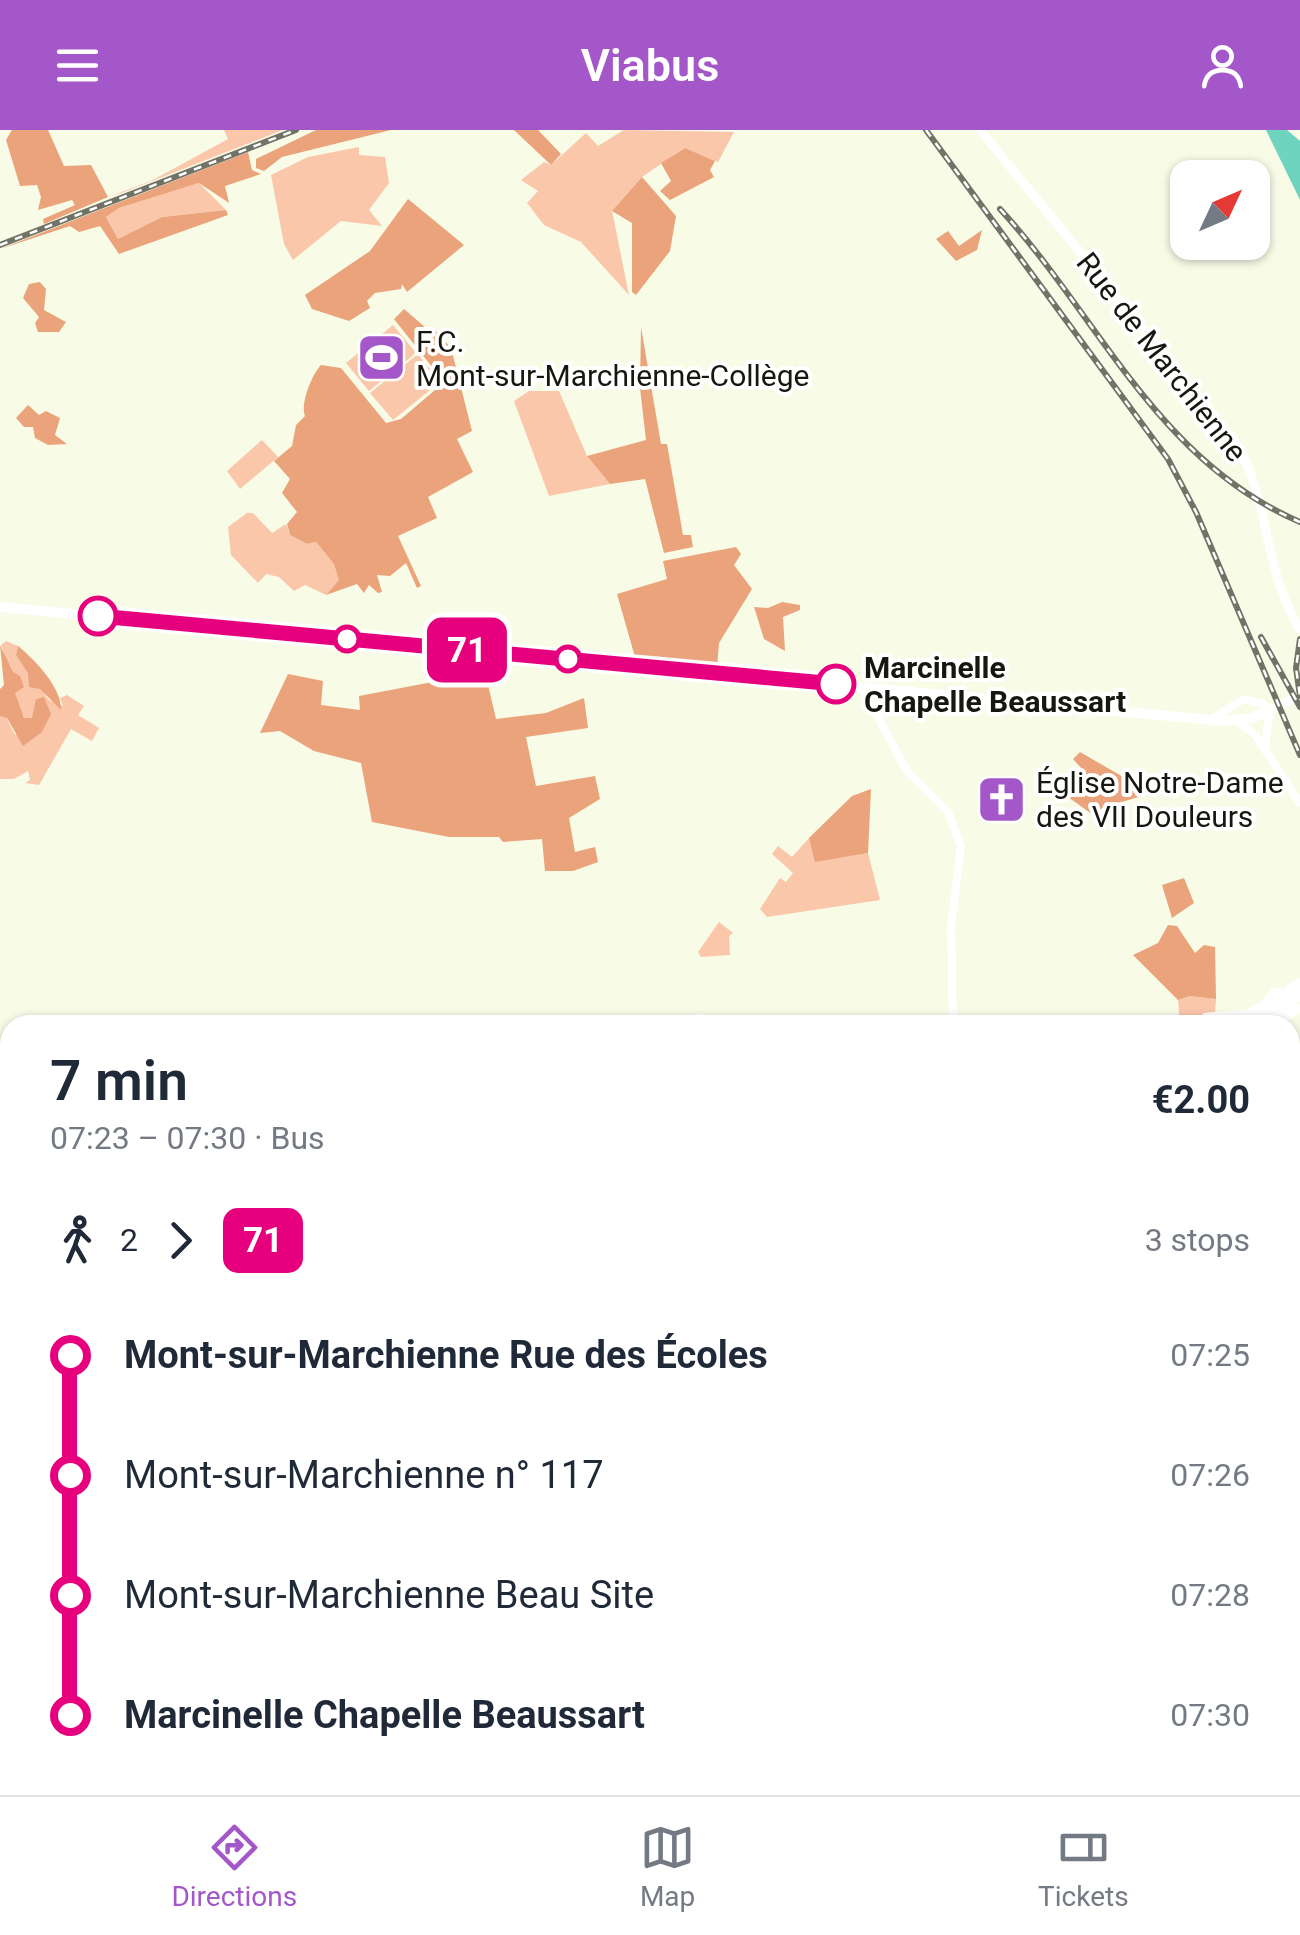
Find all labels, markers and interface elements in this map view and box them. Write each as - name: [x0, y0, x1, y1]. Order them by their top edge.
- icon: menu: [50, 38, 105, 93]
- icon: person: [1195, 38, 1250, 93]
- text: Viabus: [581, 39, 719, 92]
- north arrow: [1170, 160, 1270, 260]
- map controls: [1170, 160, 1270, 260]
- street label: Rue de Marchienne: [1070, 246, 1254, 468]
- place label: F.C. Mont-sur-Marchienne-Collège: [416, 324, 810, 393]
- sports icon: F.C. Mont-sur-Marchienne-Collège: [355, 332, 407, 384]
- unlabelled marker: [79, 597, 117, 635]
- line badge: 71: [422, 618, 512, 682]
- unlabelled marker: [334, 626, 360, 652]
- text: 71: [447, 630, 487, 671]
- unlabelled marker: [555, 646, 581, 672]
- place label: Marcinelle Chapelle Beaussart: [864, 650, 1126, 719]
- marker: Marcinelle Chapelle Beaussart: [817, 665, 855, 703]
- place label: Église Notre-Dame des VII Douleurs: [1036, 765, 1284, 834]
- church icon: Église Notre-Dame des VII Douleurs: [975, 773, 1027, 825]
- text: 7 min: [50, 1049, 188, 1113]
- text: €2.00: [1152, 1078, 1250, 1122]
- text: 07:23 – 07:30 · Bus: [50, 1119, 325, 1157]
- icon: walk: [50, 1213, 105, 1268]
- icon: forward: [153, 1213, 208, 1268]
- text: 71: [243, 1220, 283, 1261]
- text: 2: [120, 1221, 138, 1259]
- text: 3 stops: [1145, 1221, 1250, 1259]
- text: Mont-sur-Marchienne Rue des Écoles: [124, 1333, 768, 1377]
- text: 07:25: [1170, 1336, 1250, 1374]
- text: Mont-sur-Marchienne n° 117: [124, 1453, 604, 1497]
- text: 07:26: [1170, 1456, 1250, 1494]
- text: Mont-sur-Marchienne Beau Site: [124, 1573, 654, 1617]
- text: 07:28: [1170, 1576, 1250, 1614]
- text: Marcinelle Chapelle Beaussart: [124, 1693, 645, 1737]
- text: 07:30: [1170, 1696, 1250, 1734]
- tab: Directions: [171, 1820, 297, 1913]
- tab: Map: [640, 1820, 695, 1913]
- tab: Tickets: [1038, 1820, 1129, 1913]

